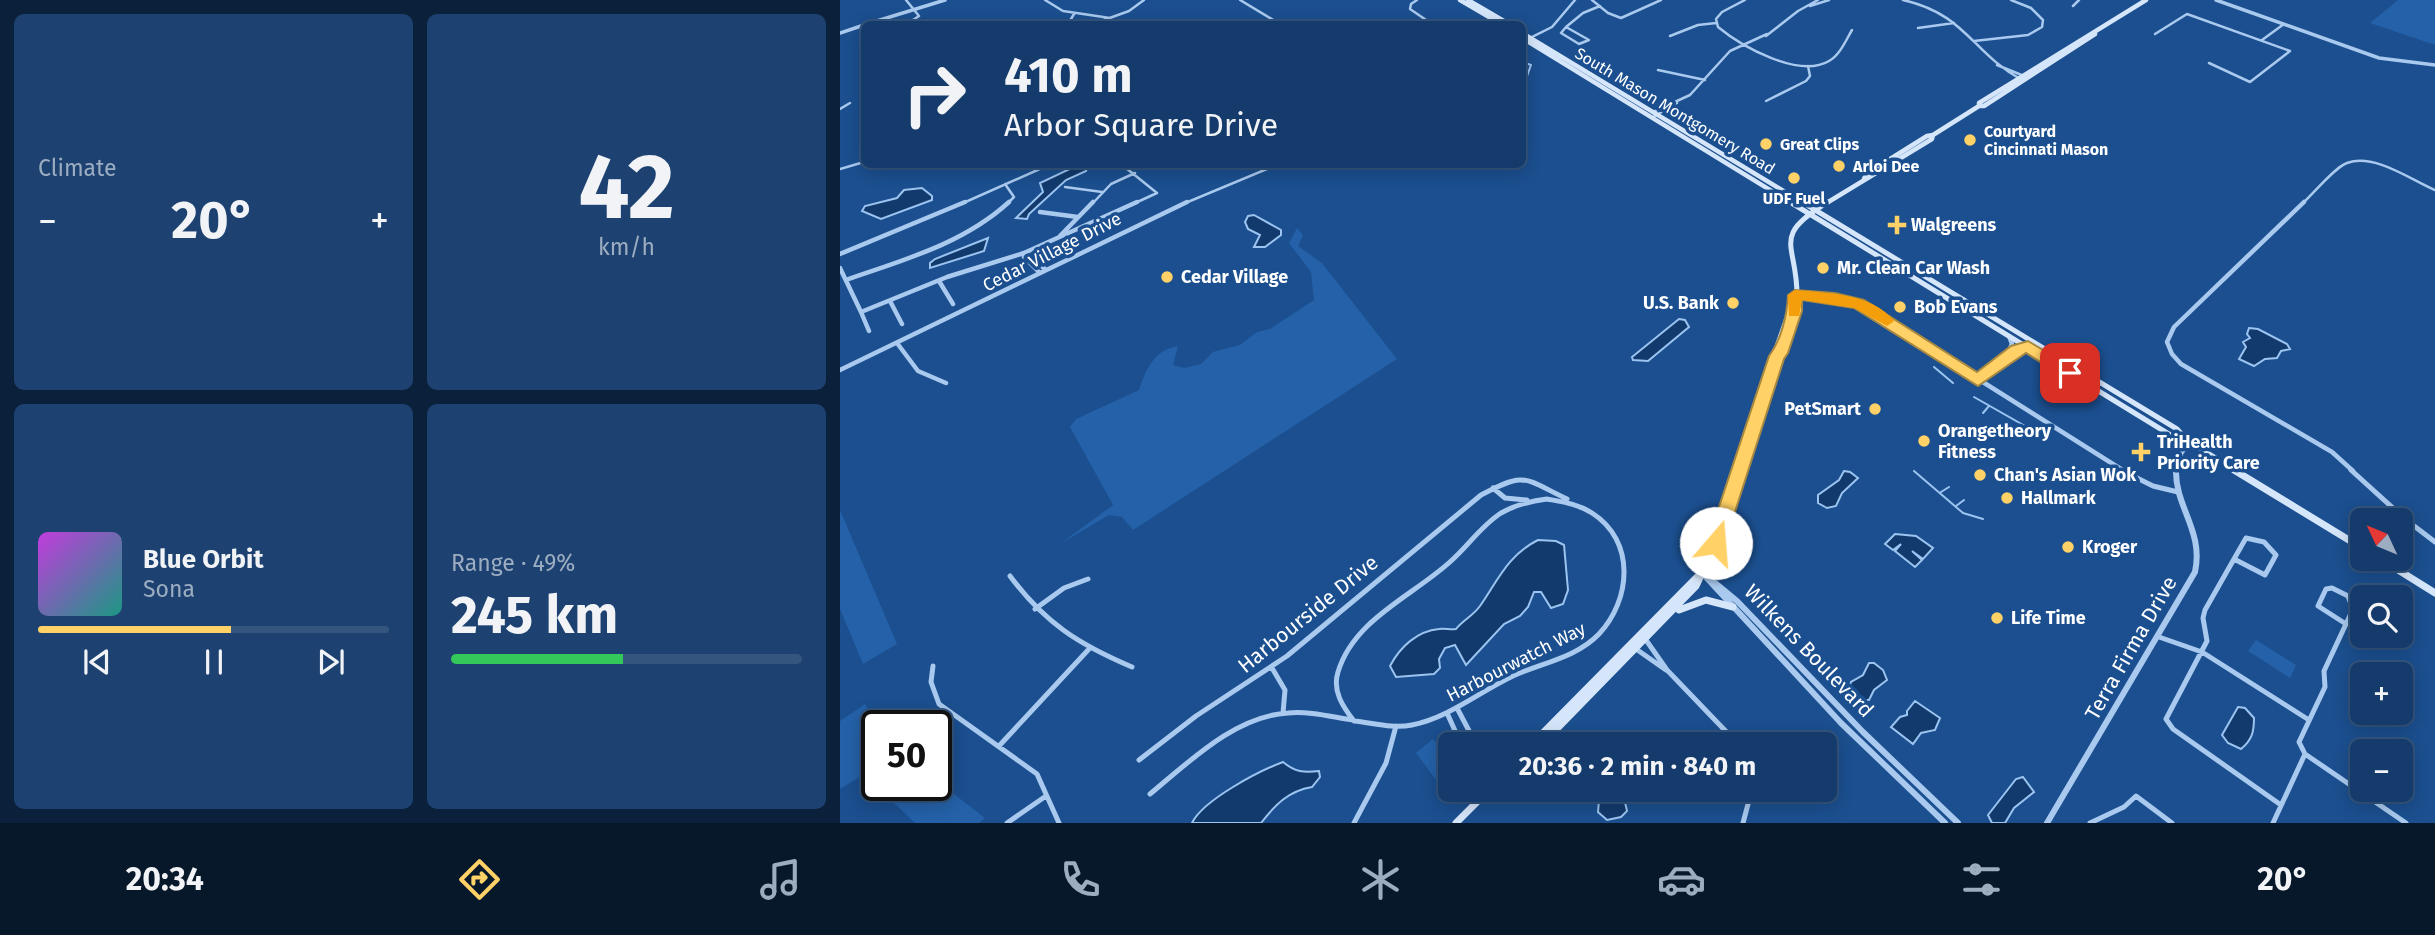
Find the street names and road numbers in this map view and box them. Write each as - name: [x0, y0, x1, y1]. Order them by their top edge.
- street label: South Mason Montgomery Road: [1572, 44, 1778, 178]
- street label: Cedar Village Drive: [979, 208, 1125, 296]
- street label: Harbourside Drive: [1233, 549, 1383, 679]
- street label: Terra Firma Drive: [2079, 572, 2183, 724]
- street label: Wilkens Boulevard: [1739, 579, 1879, 723]
- street label: Harbourwatch Way: [1443, 617, 1589, 707]

